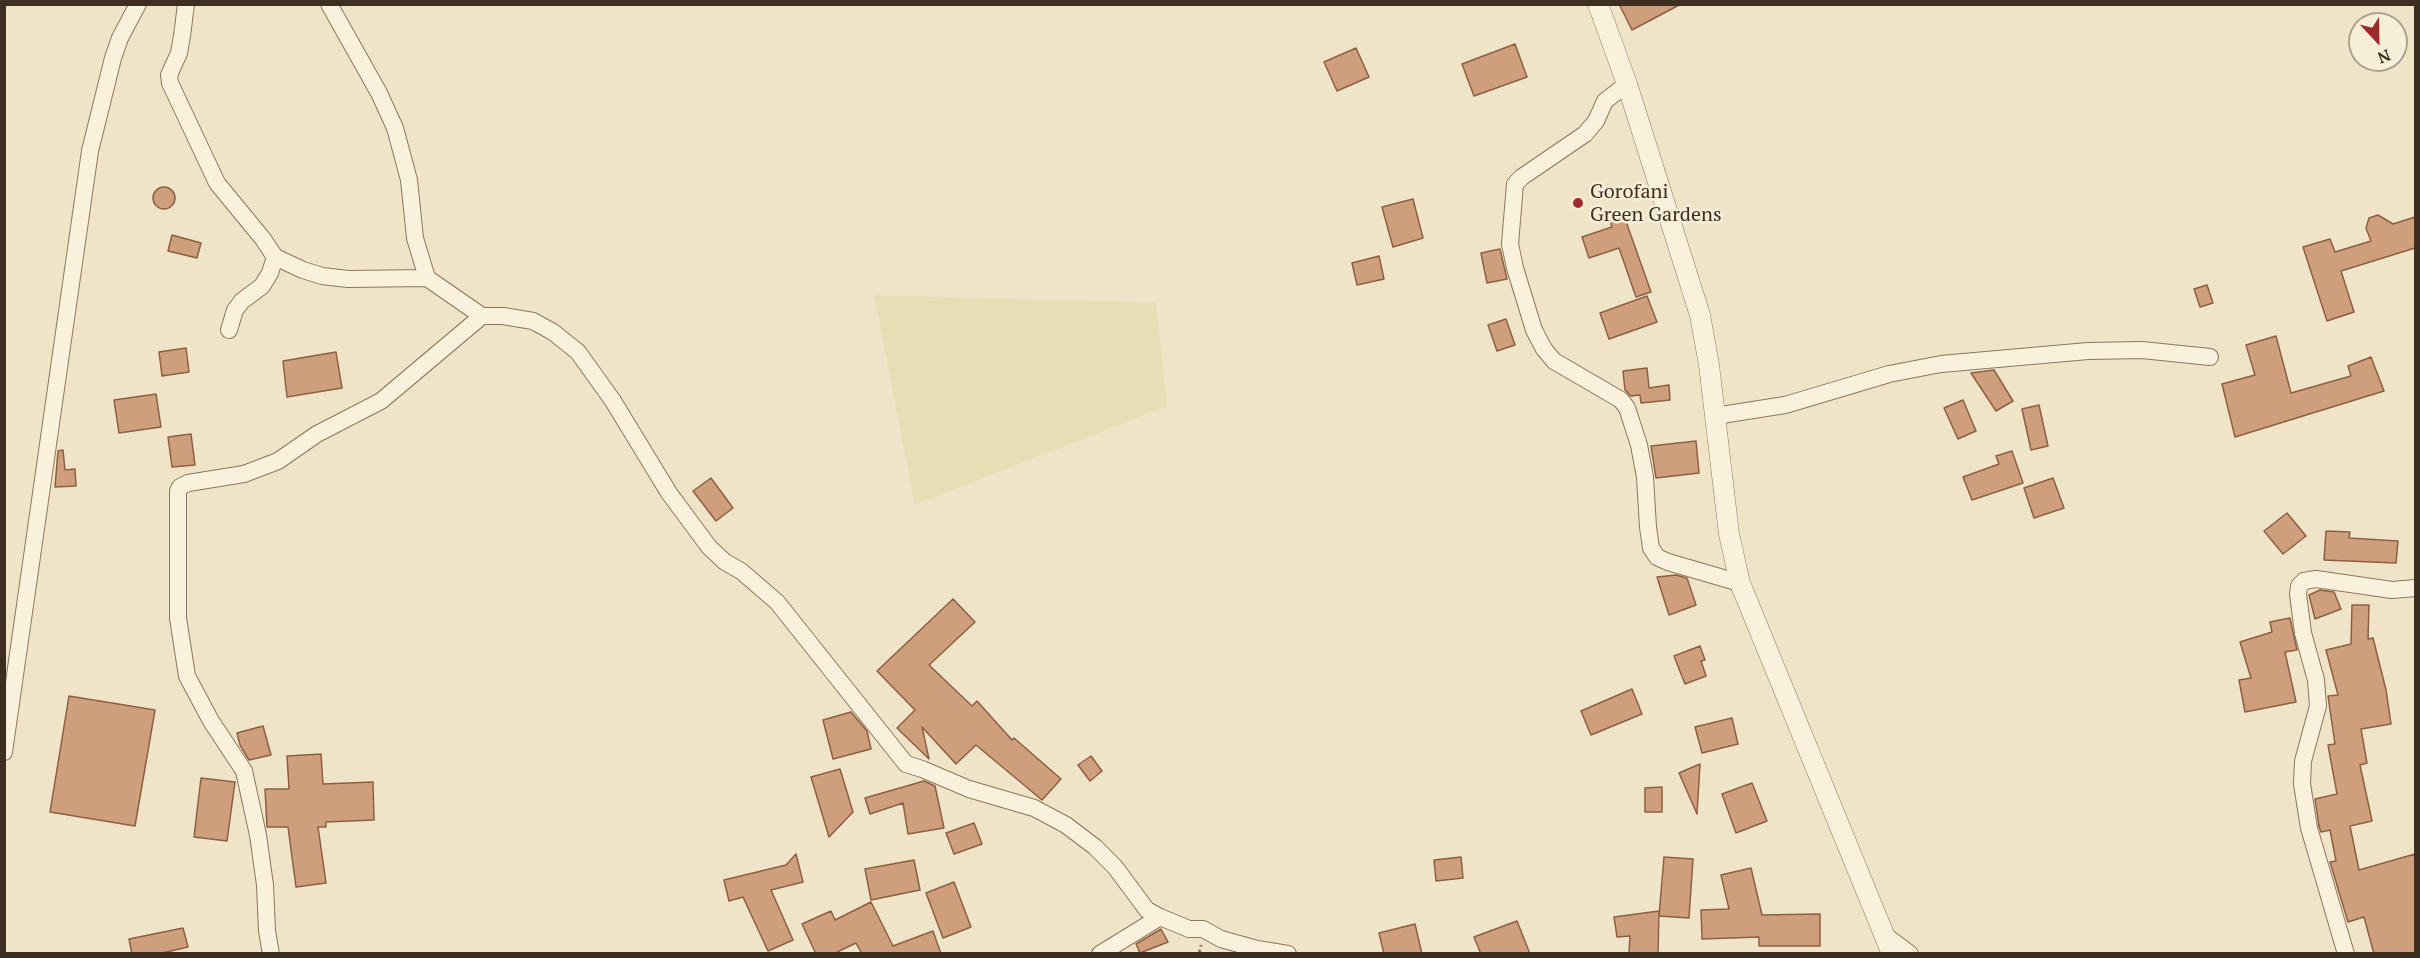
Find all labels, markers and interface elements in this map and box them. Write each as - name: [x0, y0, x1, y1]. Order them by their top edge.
- north arrow: [2348, 12, 2408, 72]
- text: N: [2374, 44, 2394, 69]
- place label: Gorofani Green Gardens: [1590, 180, 1722, 227]
- marker: Gorofani Green Gardens: [1571, 196, 1585, 210]

